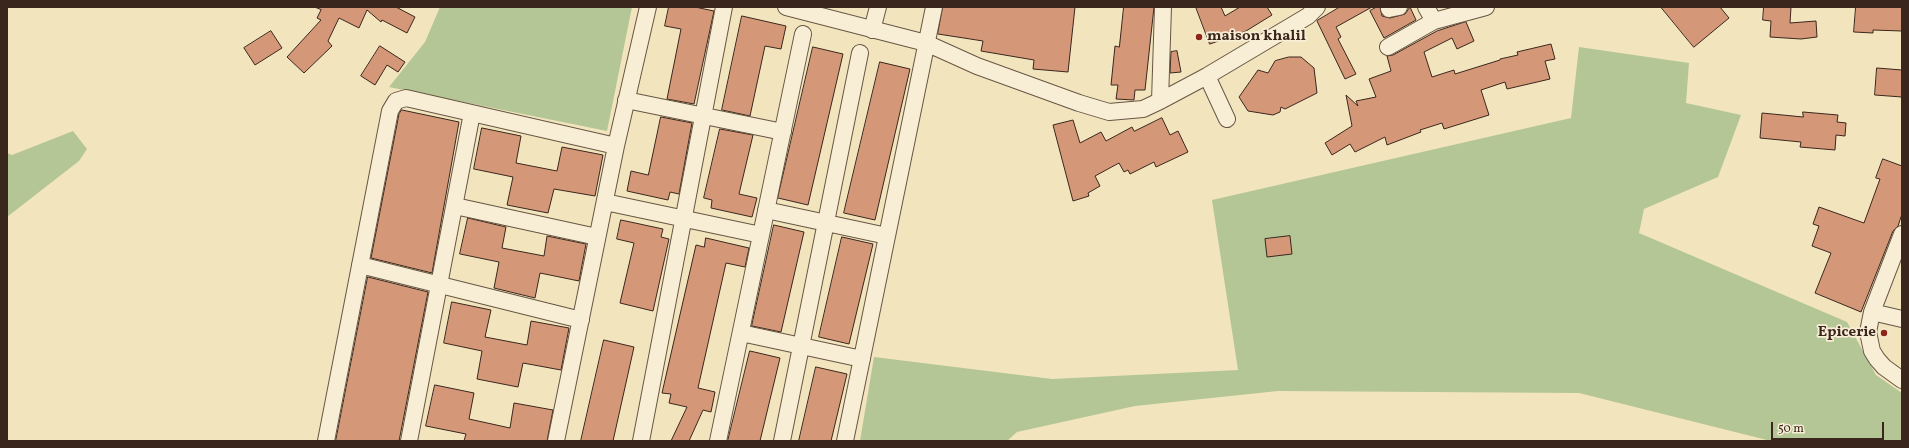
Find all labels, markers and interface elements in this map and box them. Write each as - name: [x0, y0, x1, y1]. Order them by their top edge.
- place label: maison khalil: [1207, 28, 1306, 46]
- marker: maison khalil: [1194, 32, 1204, 42]
- place label: Epicerie: [1818, 324, 1876, 342]
- marker: Epicerie: [1879, 328, 1889, 338]
- scale bar: [1773, 414, 1886, 440]
- text: 50 m: [1778, 421, 1804, 437]

